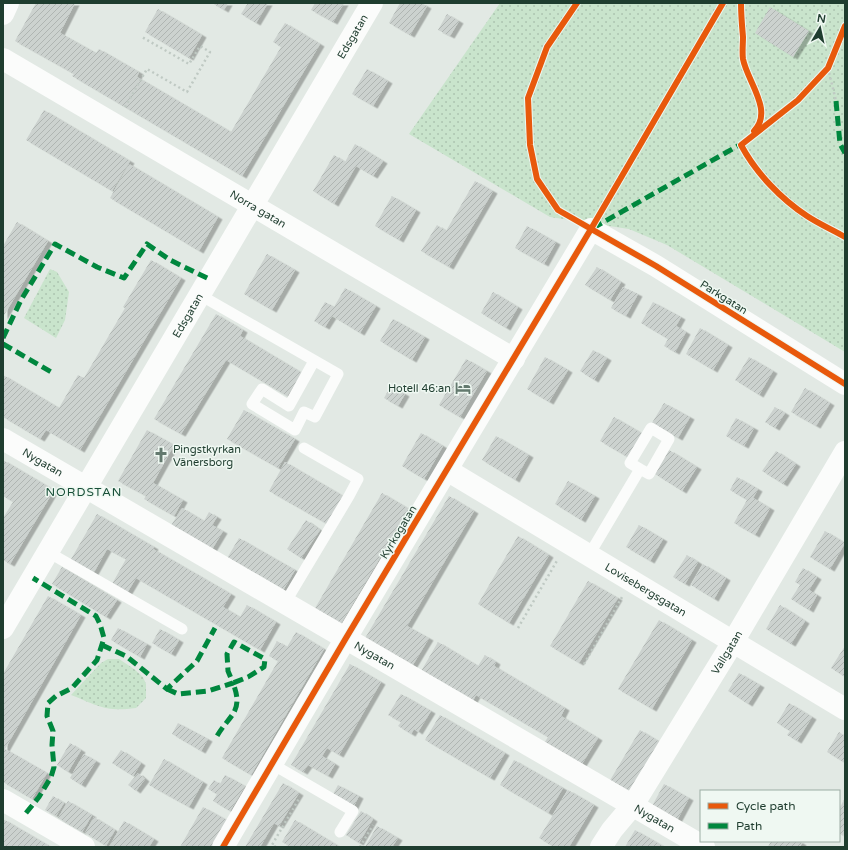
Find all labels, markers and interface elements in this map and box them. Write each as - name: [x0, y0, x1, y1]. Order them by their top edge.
- north arrow: [800, 8, 840, 48]
- street label: Edsgatan: [335, 12, 371, 61]
- text: N: [816, 12, 827, 26]
- street label: Norra gatan: [228, 188, 288, 231]
- street label: Parkgatan: [698, 278, 750, 317]
- street label: Edsgatan: [170, 291, 206, 340]
- hotel icon: Hotell 46:an: [454, 379, 472, 397]
- place label: Hotell 46:an: [388, 382, 451, 395]
- place label: Pingstkyrkan Vänersborg: [173, 443, 241, 469]
- street label: Nygatan: [20, 446, 65, 479]
- church icon: Pingstkyrkan Vänersborg: [152, 446, 170, 464]
- district label: NORDSTAN: [45, 485, 123, 499]
- street label: Kyrkogatan: [377, 503, 419, 561]
- street label: Lovisebergsgatan: [603, 560, 689, 619]
- street label: Vallgatan: [709, 628, 745, 677]
- street label: Nygatan: [352, 639, 397, 673]
- legend: [700, 790, 840, 842]
- text: Cycle path: [736, 799, 795, 813]
- street label: Nygatan: [632, 802, 677, 836]
- text: Path: [736, 819, 762, 833]

